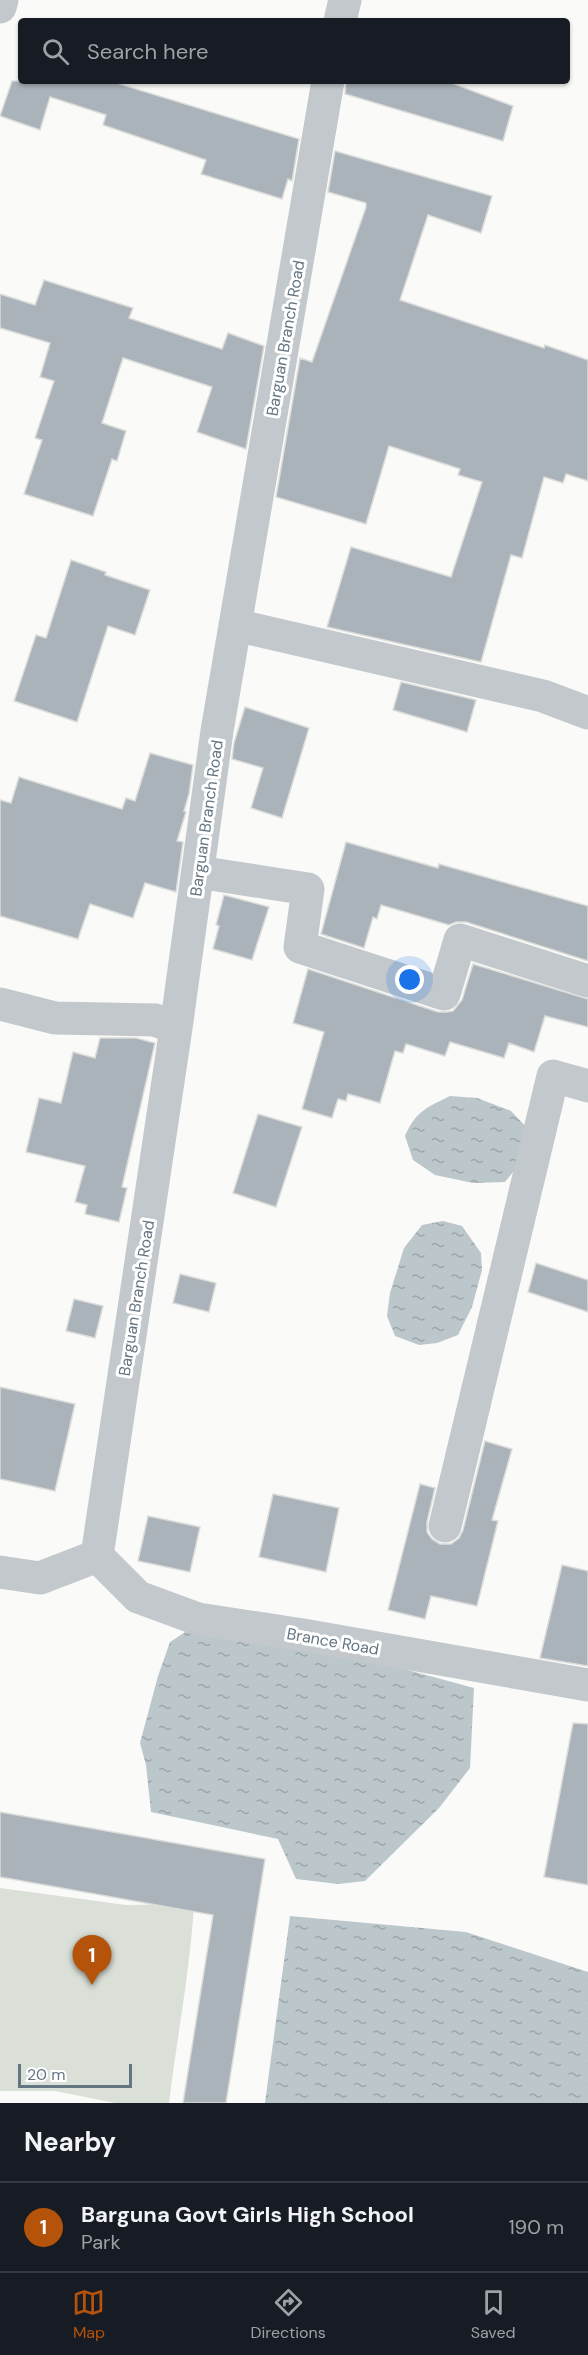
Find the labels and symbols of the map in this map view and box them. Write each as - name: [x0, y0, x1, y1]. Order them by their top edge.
- street label: Barguan Branch Road: [261, 259, 310, 418]
- street label: Barguan Branch Road: [185, 739, 228, 898]
- your location: [395, 965, 424, 994]
- street label: Barguan Branch Road: [114, 1219, 159, 1378]
- street label: Brance Road: [285, 1623, 381, 1660]
- pin: 1: [72, 1936, 112, 1985]
- scale bar: [18, 2061, 132, 2088]

